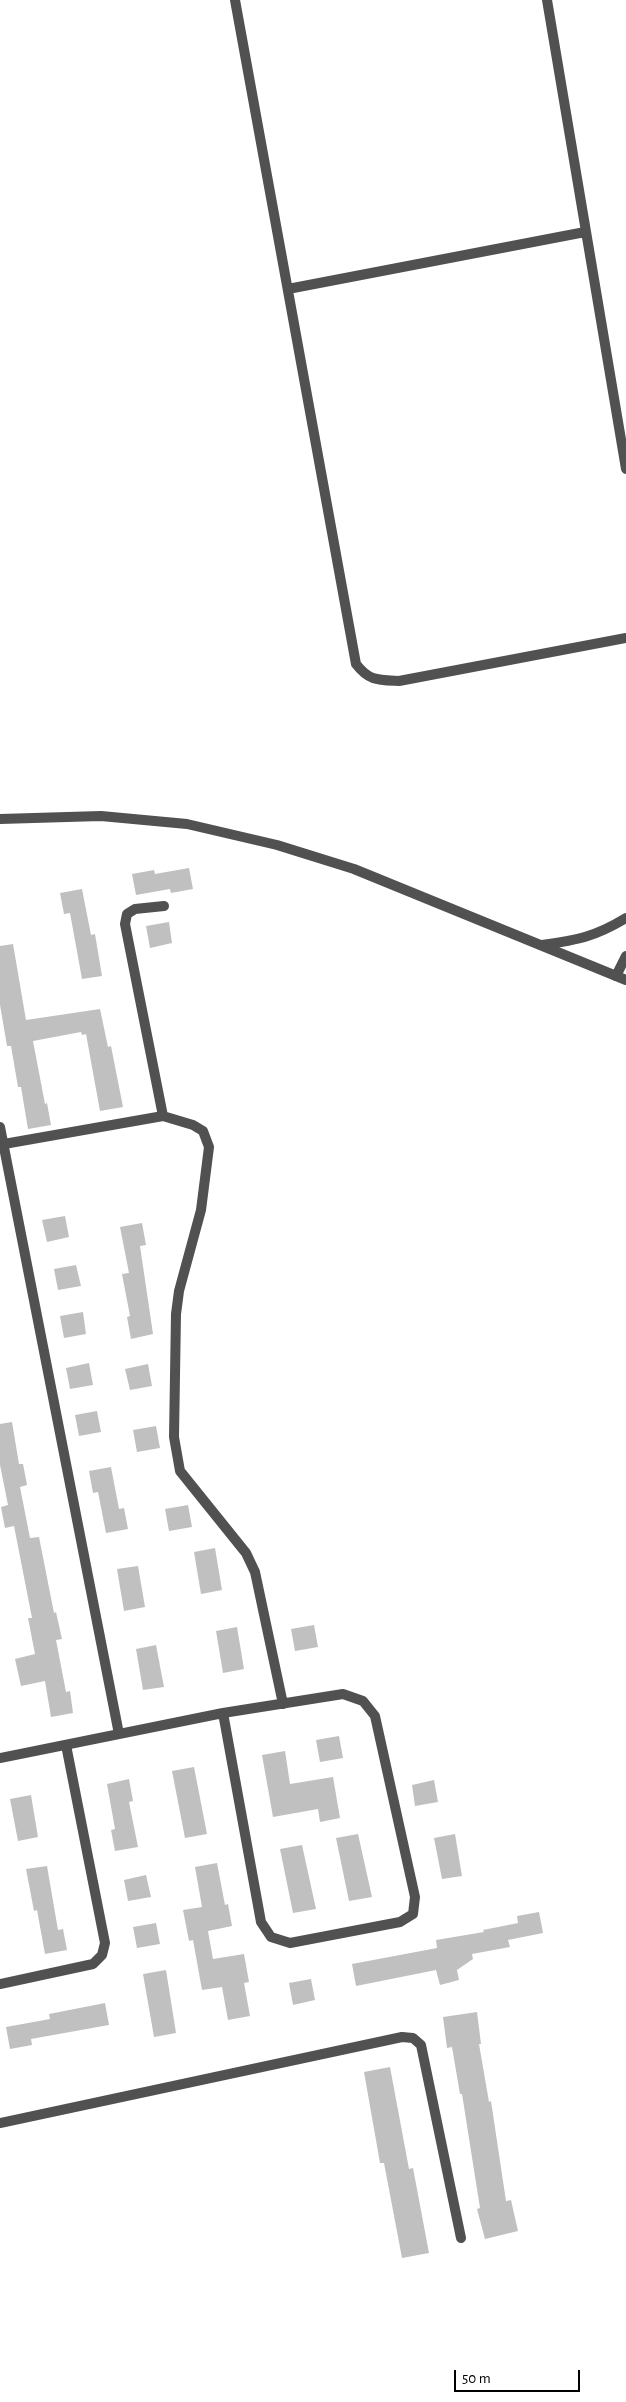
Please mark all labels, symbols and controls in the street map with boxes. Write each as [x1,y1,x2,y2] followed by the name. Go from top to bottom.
[456,2360,582,2392] scale bar
[462,2371,491,2386] text: 50 m

